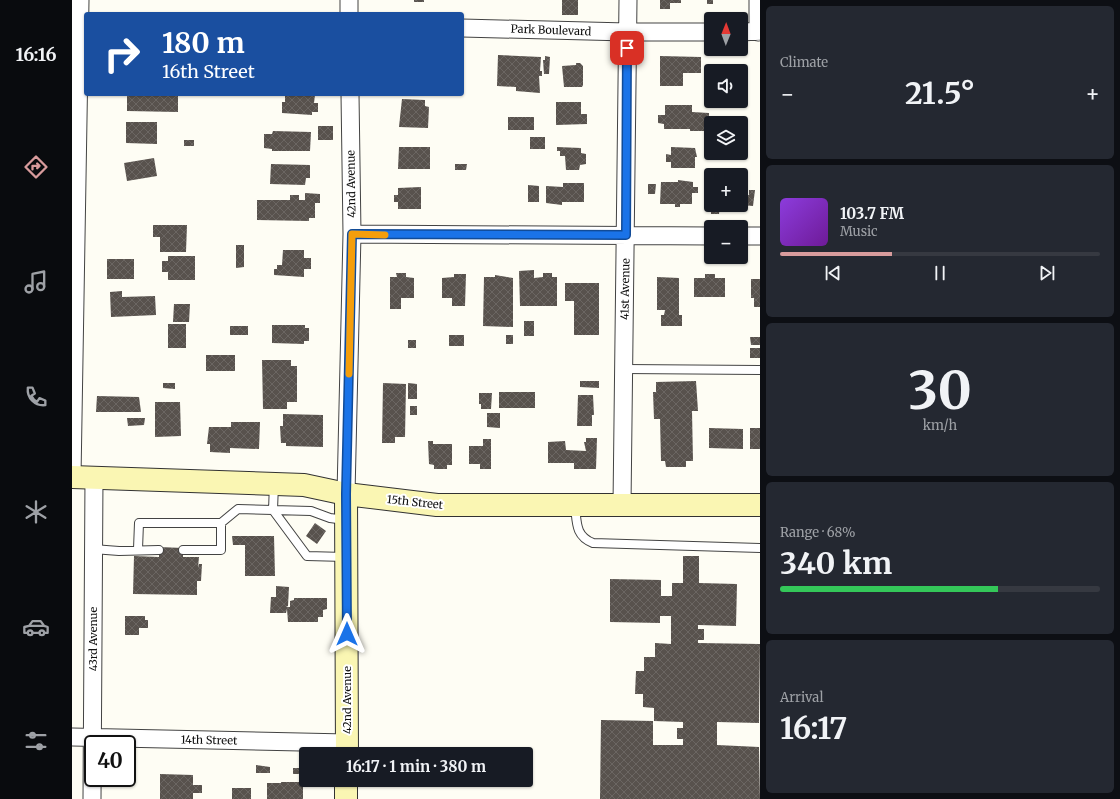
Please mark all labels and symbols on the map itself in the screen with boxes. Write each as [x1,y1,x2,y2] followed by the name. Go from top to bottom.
[704,12,748,56] north arrow
[511,22,592,38] street label: Park Boulevard
[610,31,644,65] pin
[343,150,359,218] street label: 42nd Avenue
[617,258,633,320] street label: 41st Avenue
[386,492,444,512] street label: 15th Street
[86,607,100,671] street label: 43rd Avenue
[326,613,368,655] position arrow
[340,666,354,734] street label: 42nd Avenue
[181,733,238,748] street label: 14th Street
[84,735,136,787] speed limit sign: 40

